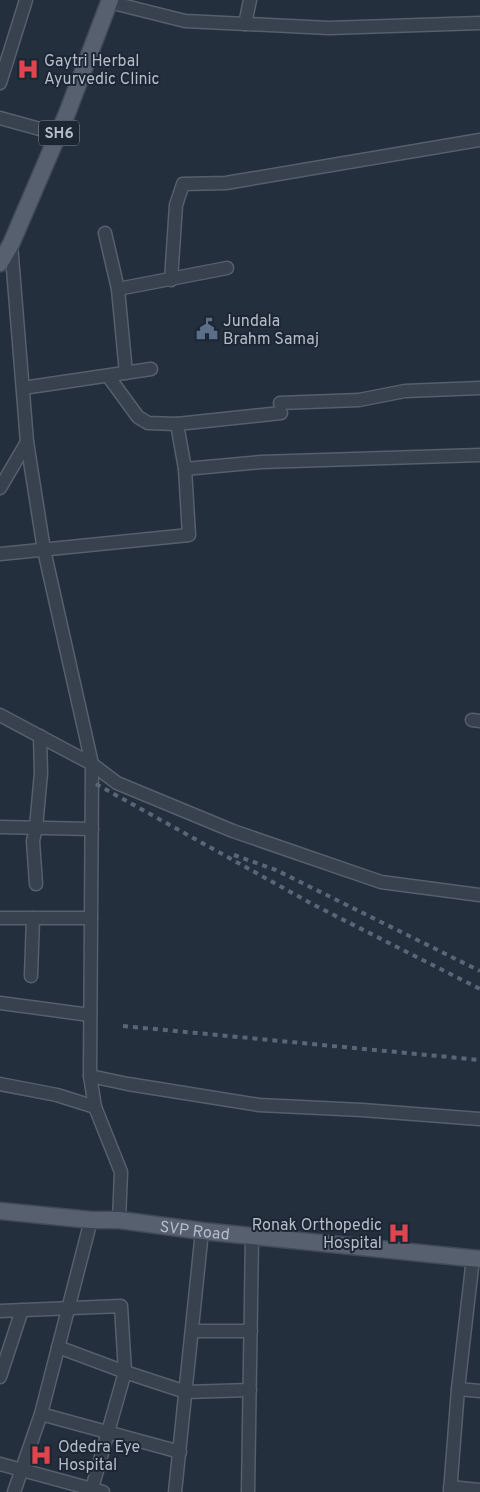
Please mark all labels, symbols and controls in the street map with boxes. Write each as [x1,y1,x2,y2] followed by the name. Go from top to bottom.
[44,52,160,90] place label: Gaytri Herbal Ayurvedic Clinic
[15,56,41,82] hospital icon: Gaytri Herbal Ayurvedic Clinic
[39,120,79,146] road number: SH6
[223,312,319,350] place label: Jundala Brahm Samaj
[194,316,220,342] public building icon: Jundala Brahm Samaj
[252,1216,382,1254] place label: Ronak Orthopedic Hospital
[159,1218,231,1246] street label: SVP Road
[386,1220,412,1246] hospital icon: Ronak Orthopedic Hospital
[58,1438,140,1476] place label: Odedra Eye Hospital
[28,1442,54,1468] hospital icon: Odedra Eye Hospital

